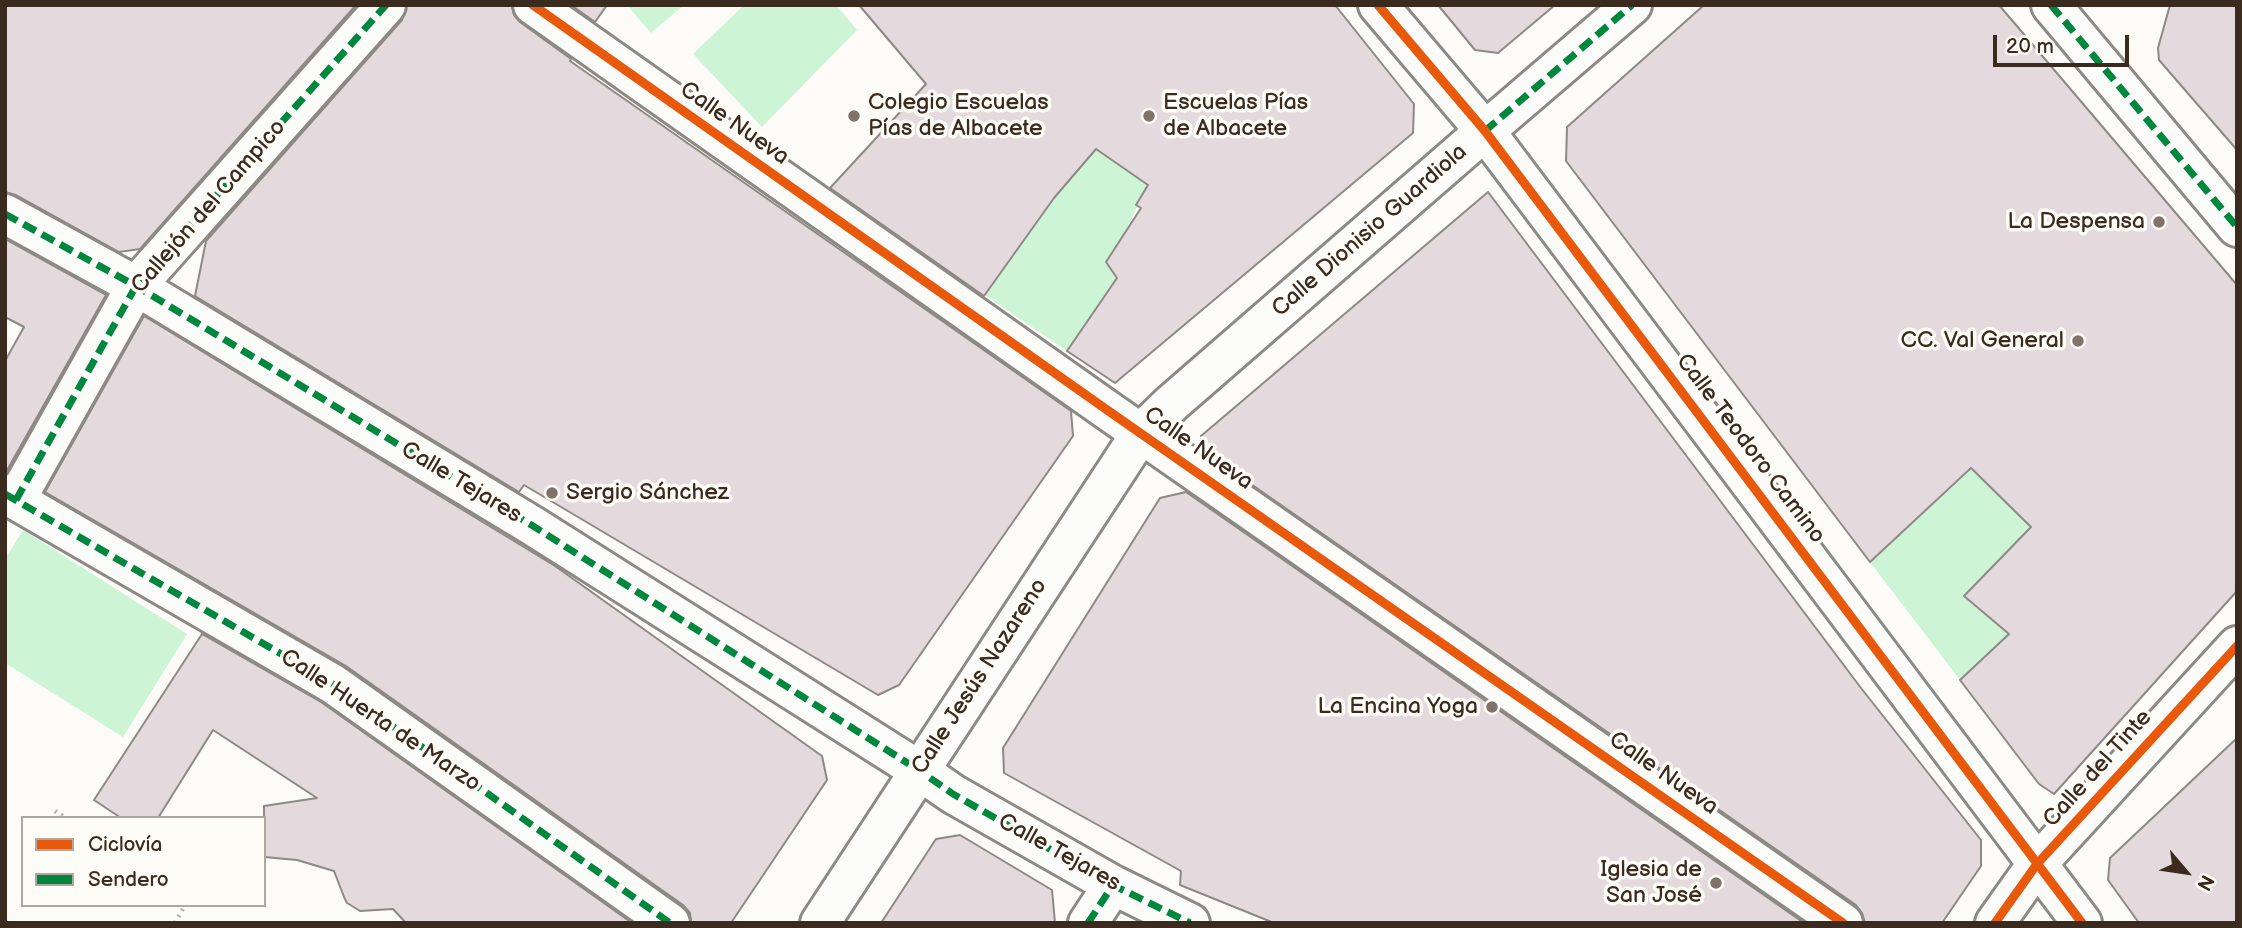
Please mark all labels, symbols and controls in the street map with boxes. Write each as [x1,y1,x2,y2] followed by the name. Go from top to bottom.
[1997,21,2134,65] scale bar
[2006,34,2054,59] text: 20 m
[674,76,794,172] street label: Calle Nueva
[868,89,1049,143] place label: Colegio Escuelas Pías de Albacete
[1163,89,1308,143] place label: Escuelas Pías de Albacete
[846,108,862,124] marker: Colegio Escuelas Pías de Albacete
[1141,108,1157,124] marker: Escuelas Pías de Albacete
[126,114,292,300] street label: Callejón del Campico
[1267,139,1473,323] street label: Calle Dionisio Guardiola
[2007,208,2145,236] place label: La Despensa
[2151,214,2167,230] marker: La Despensa
[1901,327,2064,355] place label: CC. Val General
[2070,333,2086,349] marker: CC. Val General
[1670,349,1830,549] street label: Calle Teodoro Camino
[1138,401,1258,497] street label: Calle Nueva
[396,436,526,530] street label: Calle Tejares
[566,479,729,507] place label: Sergio Sánchez
[544,485,560,501] marker: Sergio Sánchez
[906,574,1054,780] street label: Calle Jesús Nazareno
[275,644,485,798] street label: Calle Huerta de Marzo
[1317,693,1478,721] place label: La Encina Yoga
[1484,699,1500,715] marker: La Encina Yoga
[2038,704,2158,834] street label: Calle del Tinte
[1603,726,1723,822] street label: Calle Nueva
[993,808,1125,898] street label: Calle Tejares
[21,816,266,907] legend
[88,832,162,857] text: Ciclovía
[2151,837,2221,907] north arrow
[1600,856,1702,910] place label: Iglesia de San José
[88,867,169,892] text: Sendero
[2191,871,2218,894] text: N
[1708,875,1724,891] marker: Iglesia de San José

